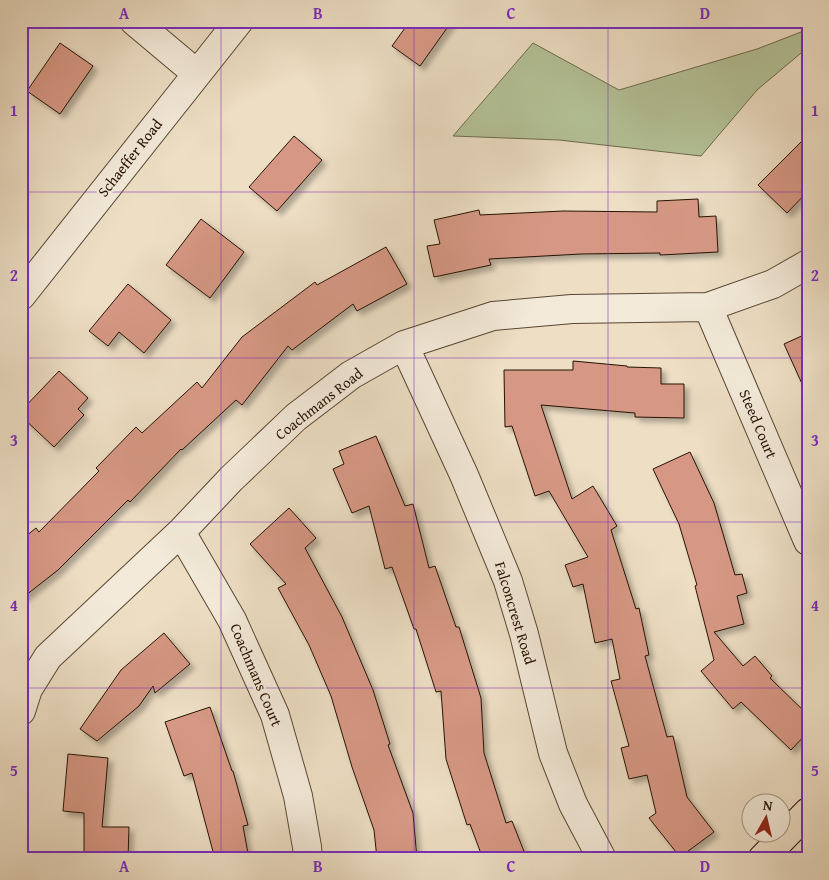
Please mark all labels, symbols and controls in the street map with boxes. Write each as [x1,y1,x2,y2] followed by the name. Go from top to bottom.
[119,1,130,25] text: A
[313,1,323,25] text: B
[506,1,516,25] text: C
[700,1,710,25] text: D
[10,98,18,122] text: 1
[811,98,819,122] text: 1
[92,114,167,201] street label: Schaeffer Road
[10,263,18,287] text: 2
[811,263,819,287] text: 2
[270,363,367,445] street label: Coachmans Road
[734,386,783,462] street label: Steed Court
[10,428,18,452] text: 3
[811,428,819,452] text: 3
[490,559,541,667] street label: Falconcrest Road
[10,593,18,617] text: 4
[811,593,819,617] text: 4
[225,620,288,730] street label: Coachmans Court
[10,758,18,782] text: 5
[811,758,819,782] text: 5
[742,792,792,842] north arrow
[762,795,774,816] text: N
[119,854,130,878] text: A
[313,854,323,878] text: B
[506,854,516,878] text: C
[700,854,710,878] text: D

